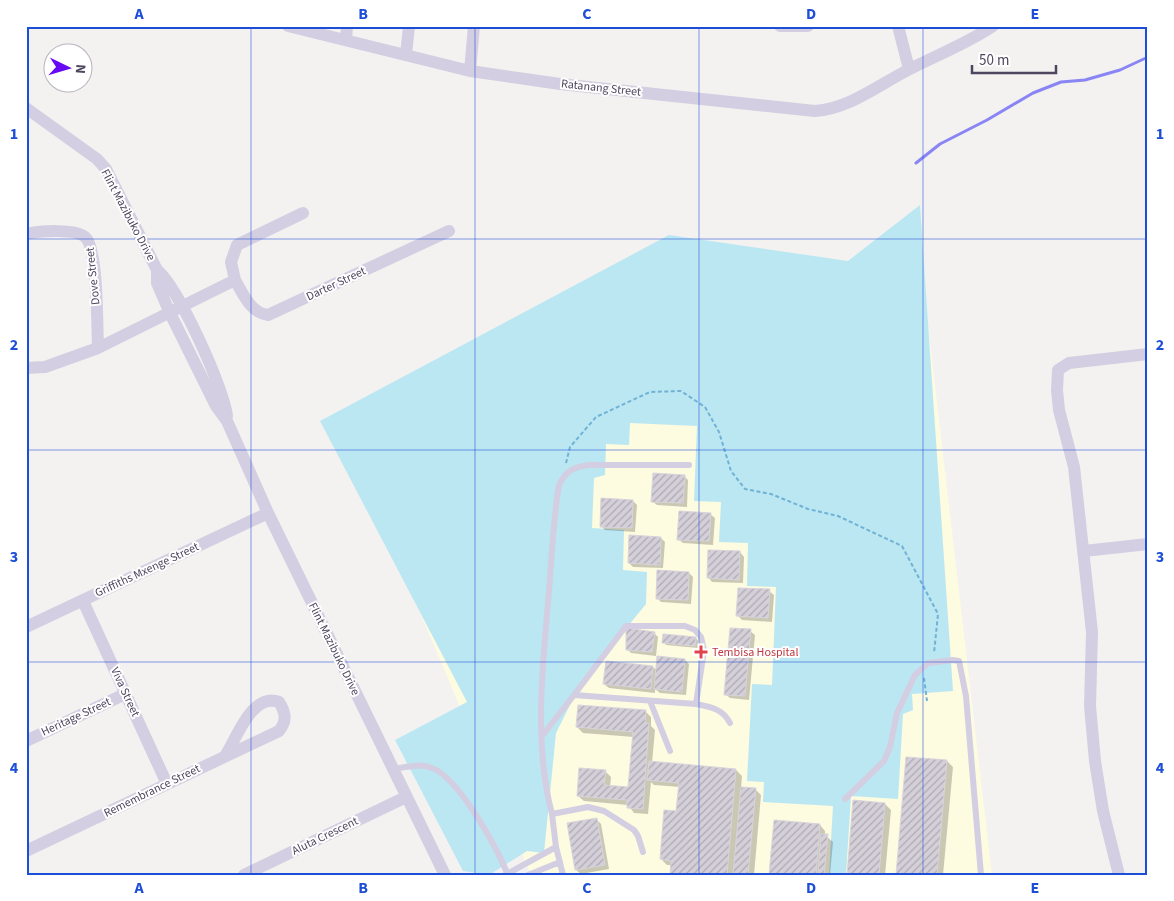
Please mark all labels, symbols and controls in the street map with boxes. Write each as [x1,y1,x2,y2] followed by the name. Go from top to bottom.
[133,3,144,25] text: A
[358,3,368,25] text: B
[582,3,592,25] text: C
[806,3,816,25] text: D
[1031,3,1039,25] text: E
[42,42,92,92] north arrow
[972,42,1055,74] scale bar
[979,50,1009,71] text: 50 m
[70,64,90,75] text: N
[560,75,642,101] street label: Ratanang Street
[10,123,18,145] text: 1
[1156,123,1164,145] text: 1
[97,166,159,264] street label: Flint Mazibuko Drive
[82,246,104,306] street label: Dove Street
[303,263,369,305] street label: Darter Street
[10,334,18,356] text: 2
[1156,334,1164,356] text: 2
[92,538,202,602] street label: Griffiths Mxenge Street
[10,546,18,568] text: 3
[1156,546,1164,568] text: 3
[304,600,364,698] street label: Flint Mazibuko Drive
[712,644,798,661] place label: Tembisa Hospital
[694,645,708,659] marker: Tembisa Hospital
[106,664,144,720] street label: Viva Street
[38,693,114,741] street label: Heritage Street
[10,757,19,779] text: 4
[1156,757,1165,779] text: 4
[101,760,203,822] street label: Remembrance Street
[289,813,361,859] street label: Aluta Crescent
[133,877,144,899] text: A
[358,877,368,899] text: B
[582,877,592,899] text: C
[806,877,816,899] text: D
[1031,877,1039,899] text: E

